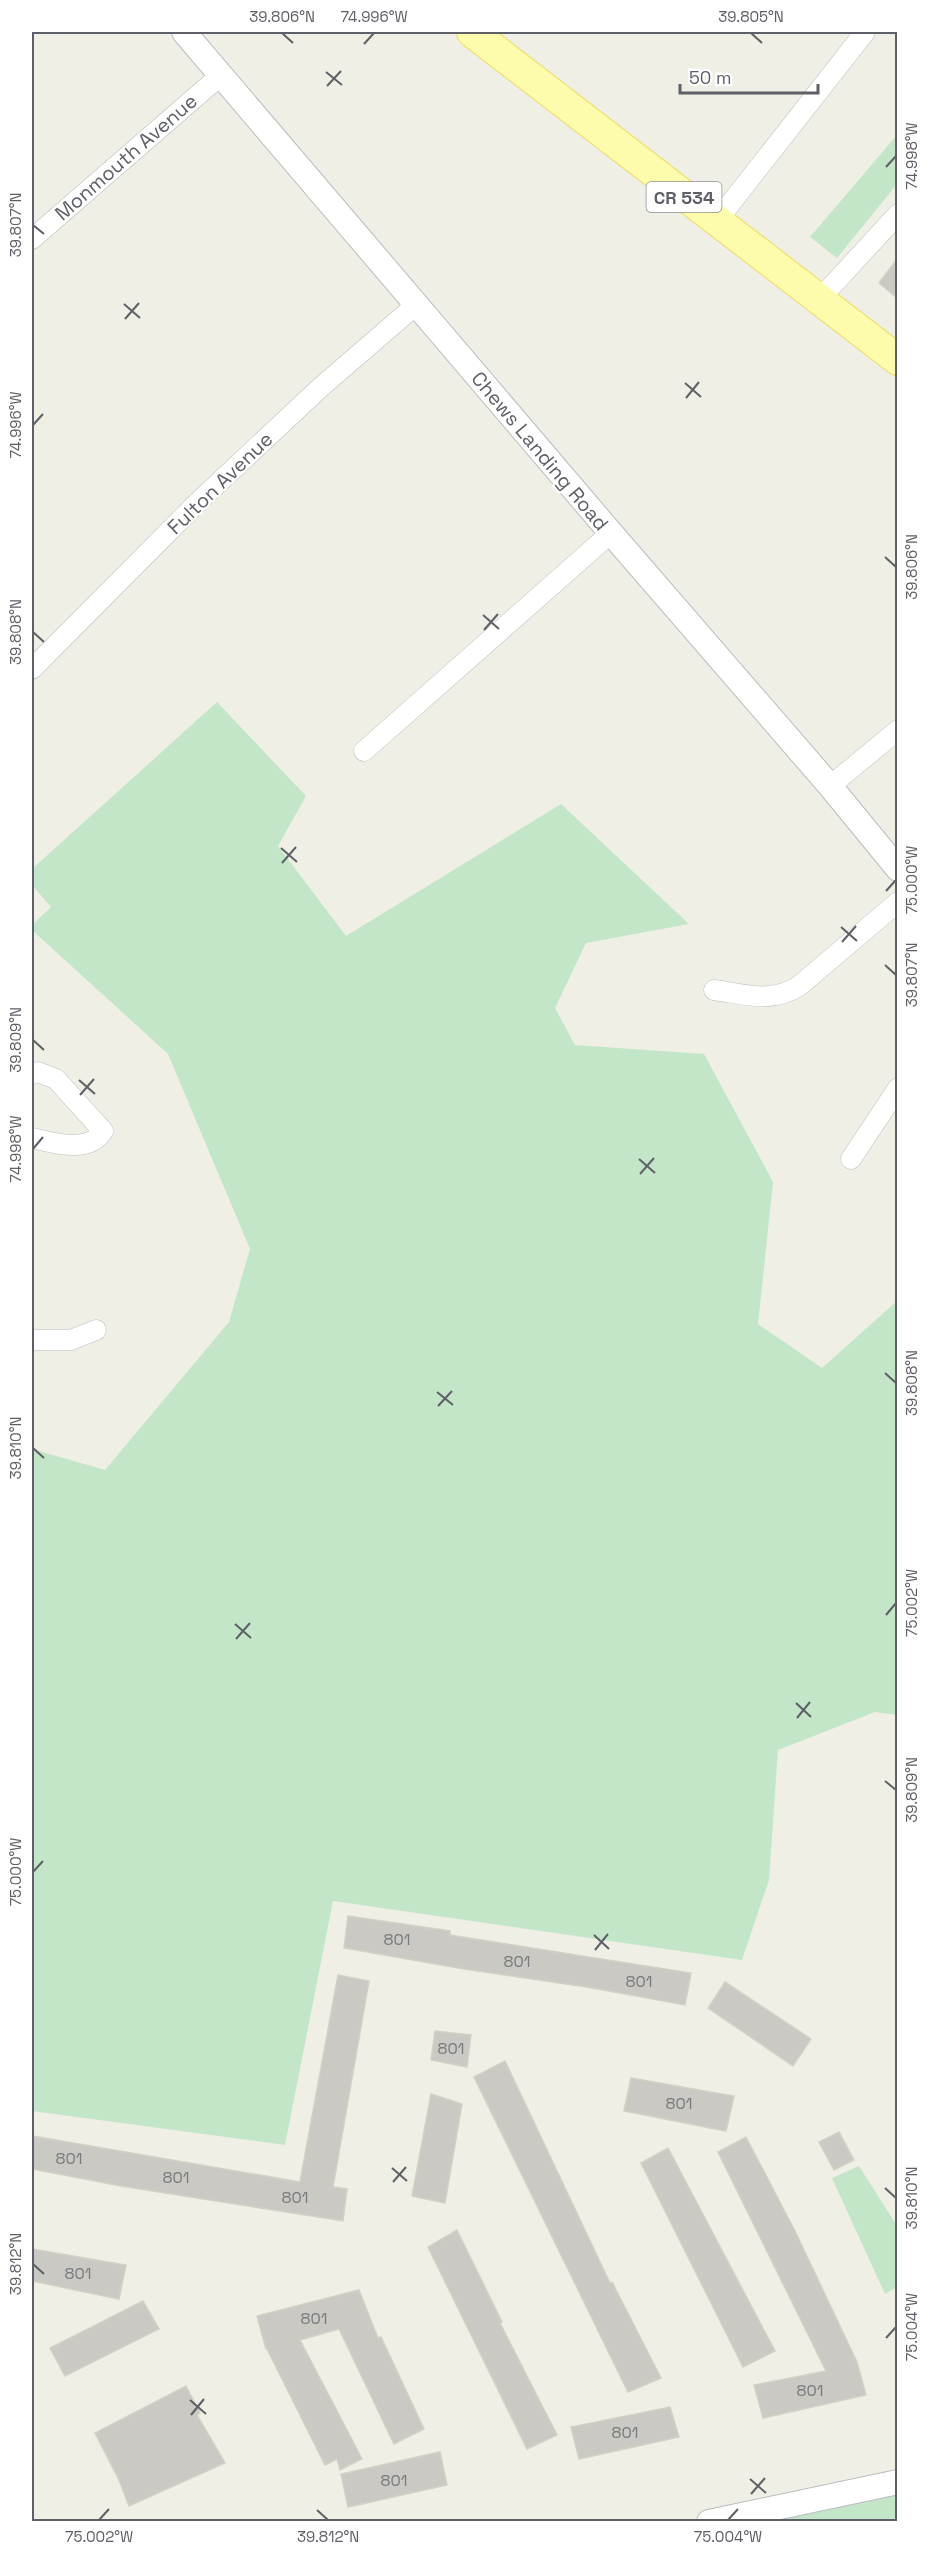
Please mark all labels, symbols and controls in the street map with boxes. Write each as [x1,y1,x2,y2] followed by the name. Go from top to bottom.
[249,7,315,26] text: 39.806°N
[340,7,408,26] text: 74.996°W
[718,7,784,26] text: 39.805°N
[680,57,818,95] scale bar
[689,66,731,89] text: 50 m
[49,88,203,226] street label: Monmouth Avenue
[902,122,921,190] text: 74.998°W
[646,182,722,212] road number: CR 534
[6,193,25,257] text: 39.807°N
[466,366,614,536] street label: Chews Landing Road
[6,391,25,459] text: 74.996°W
[162,426,278,540] street label: Fulton Avenue
[902,534,921,600] text: 39.806°N
[6,599,25,665] text: 39.808°N
[902,846,921,914] text: 75.000°W
[902,943,921,1007] text: 39.807°N
[6,1007,25,1073] text: 39.809°N
[6,1115,25,1183] text: 74.998°W
[902,1350,921,1416] text: 39.808°N
[6,1417,25,1479] text: 39.810°N
[902,1569,921,1637] text: 75.002°W
[902,1757,921,1823] text: 39.809°N
[6,1838,25,1906] text: 75.000°W
[384,1929,410,1950] house number: 801
[504,1951,530,1972] house number: 801
[626,1971,652,1992] house number: 801
[438,2038,464,2059] house number: 801
[666,2093,692,2114] house number: 801
[56,2148,82,2169] house number: 801
[163,2167,189,2188] house number: 801
[902,2167,921,2229] text: 39.810°N
[282,2187,308,2208] house number: 801
[6,2233,25,2295] text: 39.812°N
[65,2263,91,2284] house number: 801
[902,2293,921,2361] text: 75.004°W
[301,2308,327,2329] house number: 801
[797,2380,823,2401] house number: 801
[612,2422,638,2443] house number: 801
[381,2470,407,2491] house number: 801
[65,2527,133,2546] text: 75.002°W
[297,2527,359,2546] text: 39.812°N
[694,2527,762,2546] text: 75.004°W

